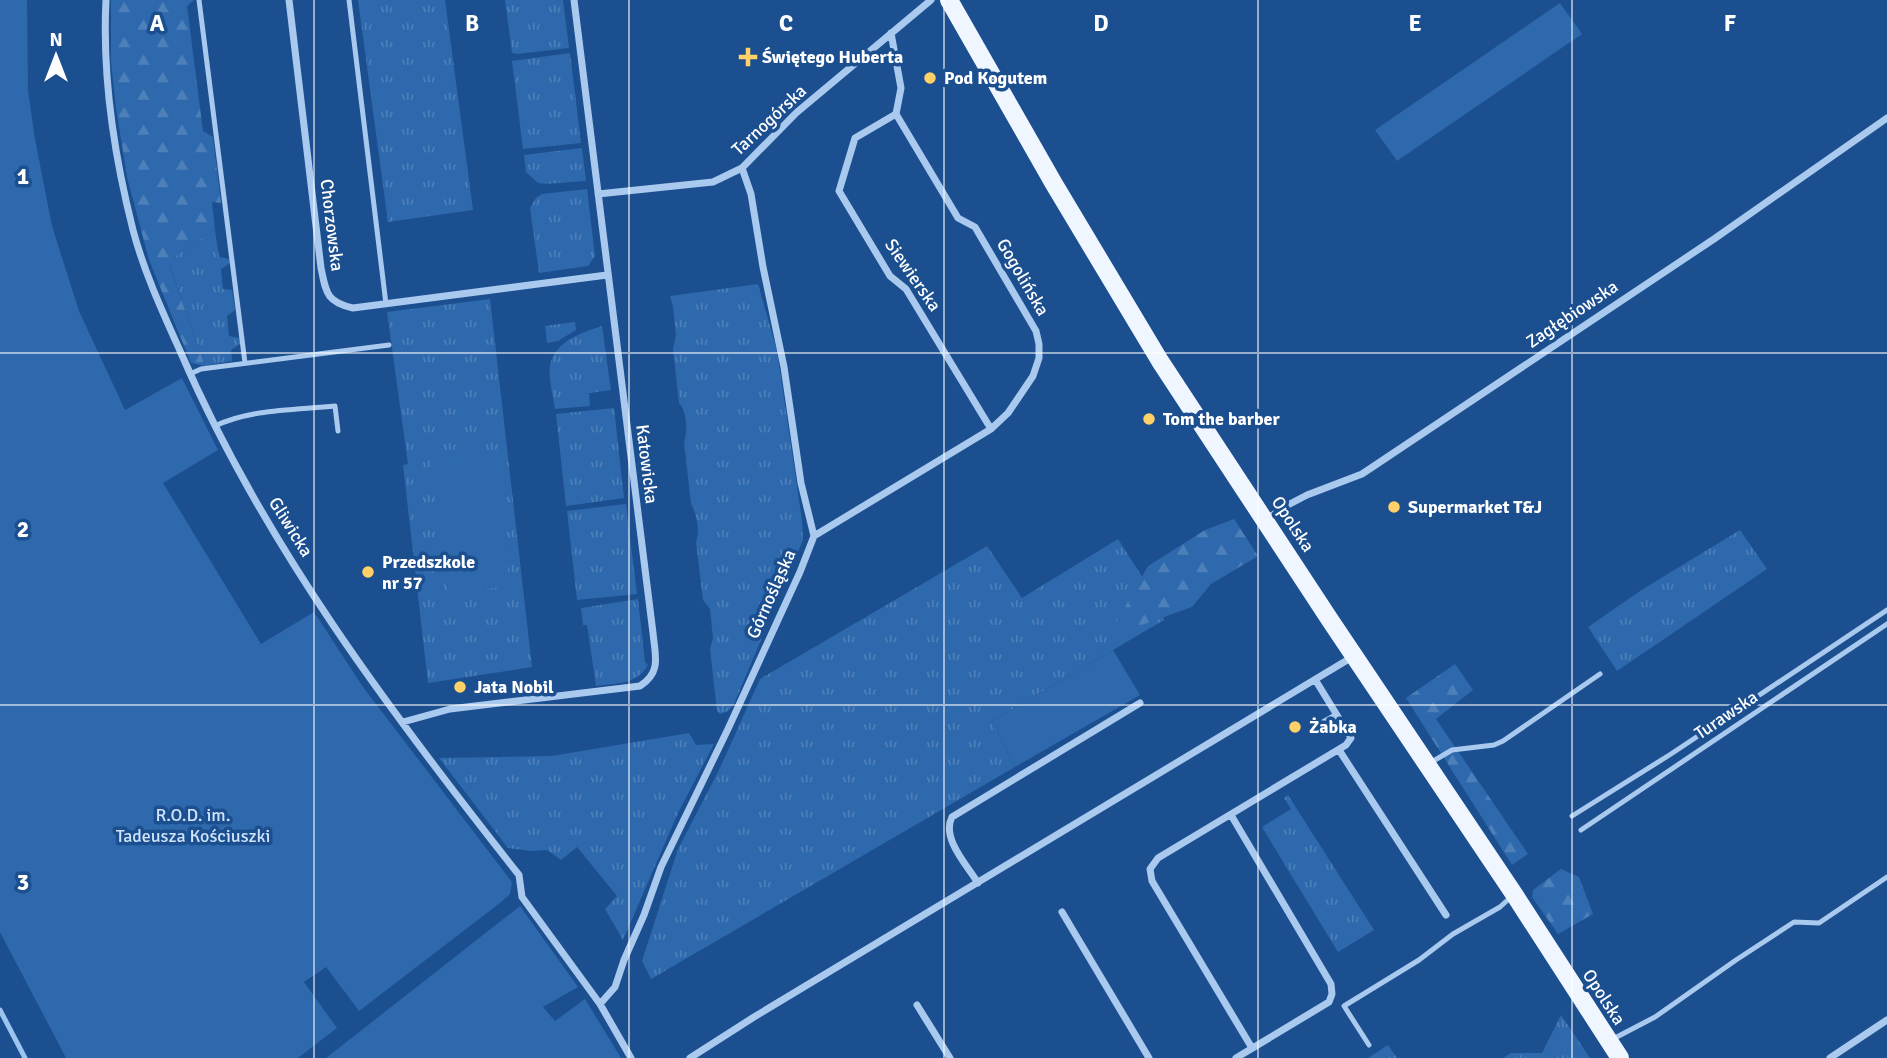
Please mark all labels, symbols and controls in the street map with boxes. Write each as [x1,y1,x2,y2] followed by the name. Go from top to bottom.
[150,9,165,38] text: A
[465,9,479,38] text: B
[779,9,793,38] text: C
[1093,9,1109,38] text: D
[1408,9,1422,38] text: E
[1724,9,1736,38] text: F
[21,21,91,91] north arrow
[49,28,63,52] text: N
[762,46,903,68] place label: Świętego Huberta
[740,49,756,65] marker: Świętego Huberta
[944,67,1047,89] place label: Pod Kogutem
[922,70,938,86] marker: Pod Kogutem
[727,80,811,160] street label: Tarnogórska
[17,162,29,191] text: 1
[315,178,349,272] street label: Chorzowska
[992,234,1054,320] street label: Gogolińska
[880,235,946,315] street label: Siewierska
[1522,275,1622,353] street label: Zagłębiowska
[1163,408,1281,430] place label: Tom the barber
[1141,411,1157,427] marker: Tom the barber
[631,423,663,505] street label: Katowicka
[1267,492,1319,556] street label: Opolska
[264,493,318,561] street label: Gliwicka
[1408,496,1542,518] place label: Supermarket T&J
[1386,499,1402,515] marker: Supermarket T&J
[17,515,29,544] text: 2
[742,546,800,642] street label: Górnośląska
[382,551,475,594] place label: Przedszkole nr 57
[360,564,376,580] marker: Przedszkole nr 57
[474,676,554,698] place label: Jata Nobil
[452,679,468,695] marker: Jata Nobil
[1690,686,1762,744] street label: Turawska
[1309,716,1357,738] place label: Żabka
[1287,719,1303,735] marker: Żabka
[116,804,270,847] park label: R.O.D. im. Tadeusza Kościuszki
[17,868,29,897] text: 3
[1578,965,1630,1029] street label: Opolska

